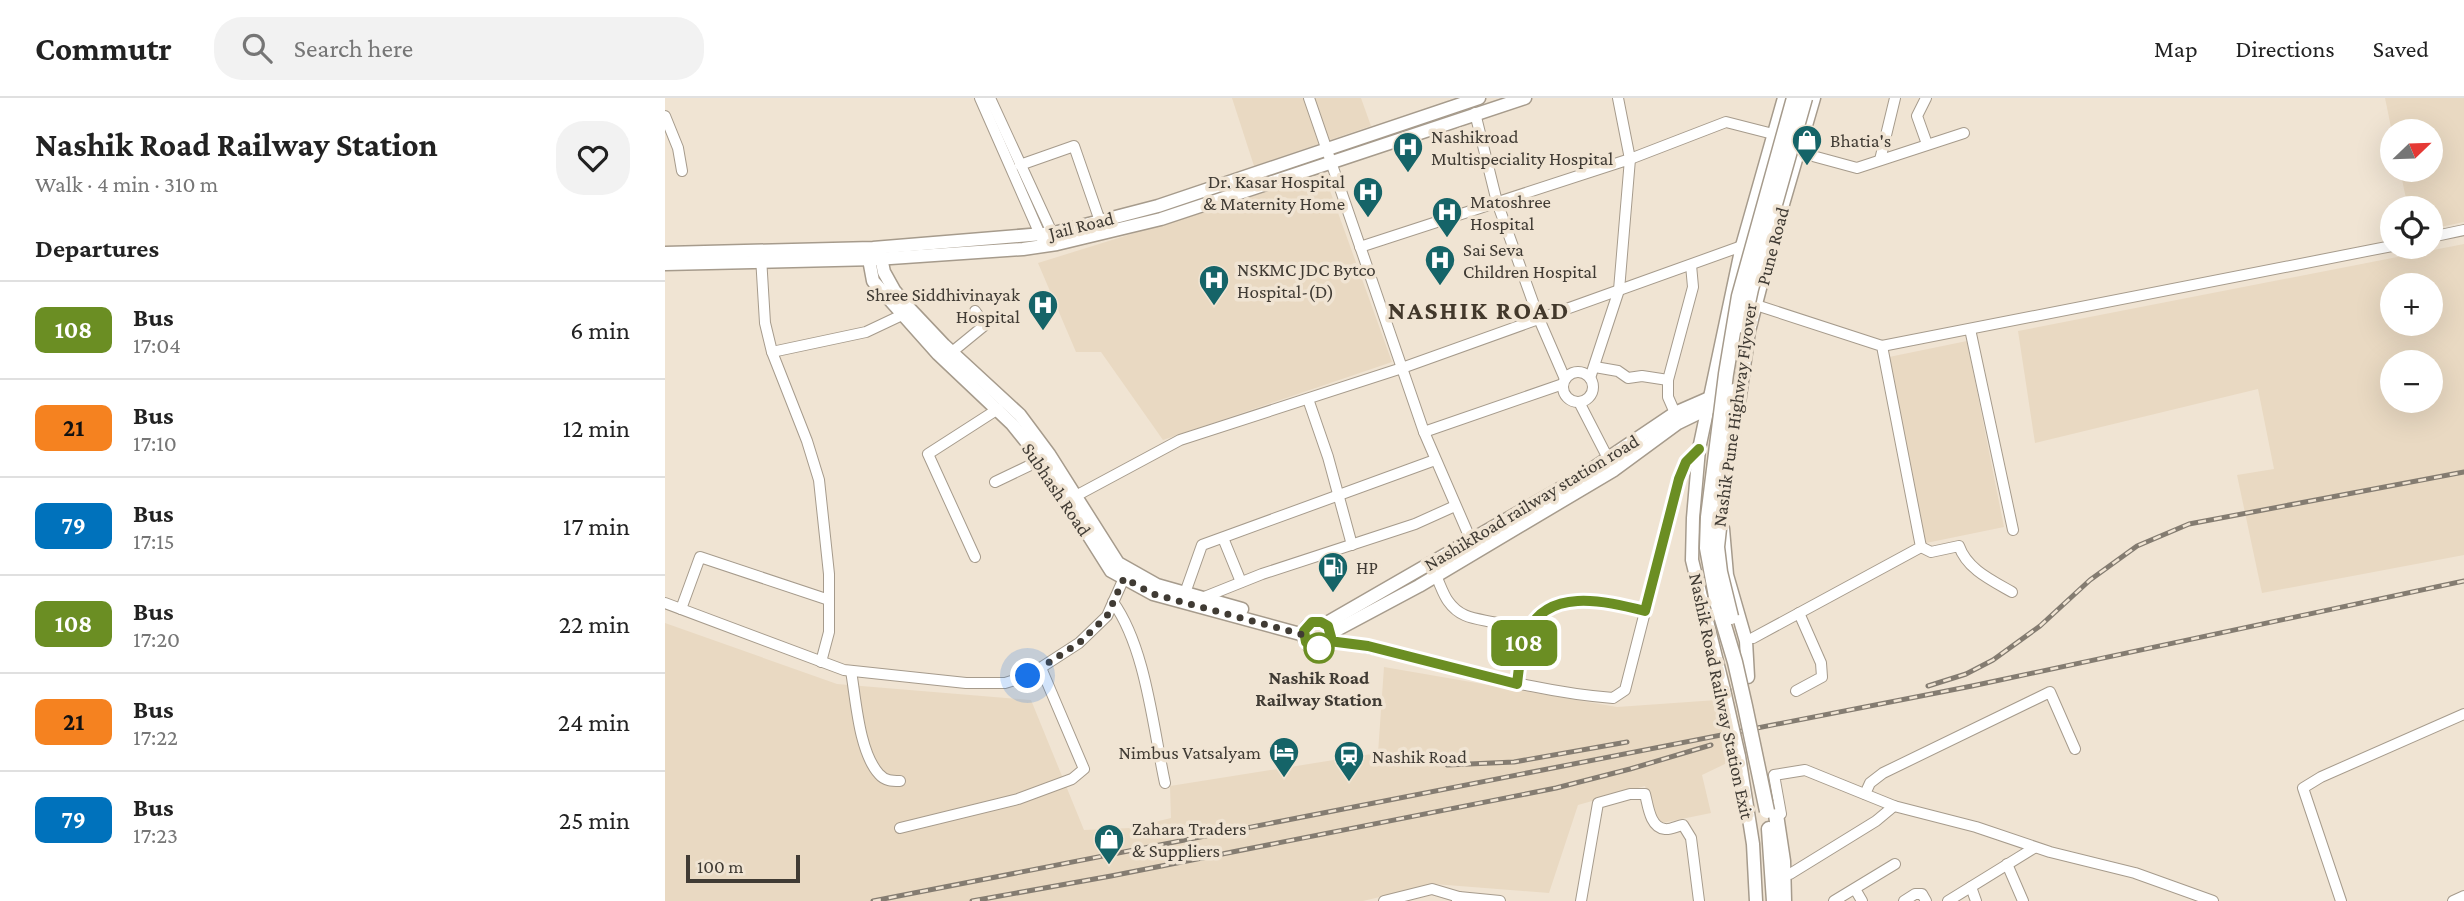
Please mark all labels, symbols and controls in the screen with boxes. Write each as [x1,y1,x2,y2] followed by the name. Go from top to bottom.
[214,17,704,80] search box
[238,29,276,67] icon: search
[35,30,172,67] text: Commutr
[294,34,413,63] text: Search here
[2154,35,2198,62] text: Map
[2236,35,2335,62] text: Directions
[2373,35,2429,62] text: Saved
[2380,119,2443,182] north arrow
[2380,119,2443,413] map controls
[556,121,630,195] button: heart
[1790,123,1824,167] shop icon: Bhatia's
[35,126,438,163] text: Nashik Road Railway Station
[1431,126,1613,169] place label: Nashikroad Multispeciality Hospital
[1391,130,1425,174] hospital icon: Nashikroad Multispeciality Hospital
[1830,130,1891,151] place label: Bhatia's
[35,171,218,197] text: Walk · 4 min · 310 m
[1203,171,1345,214] place label: Dr. Kasar Hospital & Maternity Home
[1351,175,1385,219] hospital icon: Dr. Kasar Hospital & Maternity Home
[1470,191,1551,234] place label: Matoshree Hospital
[1430,195,1464,239] hospital icon: Matoshree Hospital
[2380,196,2443,259] button: locate
[1752,205,1793,288] street label: Pune Road
[1044,207,1116,244] street label: Jail Road
[35,234,159,263] text: Departures
[1463,239,1597,282] place label: Sai Seva Children Hospital
[1423,243,1457,287] hospital icon: Sai Seva Children Hospital
[1237,259,1376,303] place label: NSKMC JDC Bytco Hospital-(D)
[1197,263,1231,307] hospital icon: NSKMC JDC Bytco Hospital-(D)
[2380,273,2443,336] button: +
[866,284,1021,327] place label: Shree Siddhivinayak Hospital
[1026,288,1060,332] hospital icon: Shree Siddhivinayak Hospital
[1388,296,1570,325] district label: NASHIK ROAD
[1708,302,1761,528] street label: Nashik Pune Highway Flyover
[133,303,174,332] text: Bus
[55,316,92,343] text: 108
[570,316,630,345] text: 6 min
[133,332,181,358] text: 17:04
[2380,350,2443,413] button: −
[133,401,174,430] text: Bus
[63,414,84,441] text: 21
[562,414,630,443] text: 12 min
[133,430,177,456] text: 17:10
[1420,430,1642,575] street label: NashikRoad railway station road
[1018,439,1095,540] street label: Subhash Road
[133,499,174,528] text: Bus
[61,512,86,539] text: 79
[563,512,630,541] text: 17 min
[133,528,175,554] text: 17:15
[1316,550,1350,594] fuel station icon: HP
[1356,557,1378,578] place label: HP
[1685,571,1758,822] street label: Nashik Road Railway Station Exit
[133,597,174,626] text: Bus
[55,610,92,637] text: 108
[559,610,630,639] text: 22 min
[1484,620,1564,666] line badge: 108
[133,626,180,652] text: 17:20
[1505,629,1543,656] text: 108
[1304,633,1334,663] marker: Nashik Road Railway Station
[1010,658,1045,693] your location
[1255,667,1383,710] place label: Nashik Road Railway Station
[133,695,174,724] text: Bus
[63,708,84,735] text: 21
[558,708,630,737] text: 24 min
[133,724,178,750] text: 17:22
[1267,735,1301,779] hotel icon: Nimbus Vatsalyam
[1332,739,1366,783] station icon: Nashik Road
[1119,742,1261,763] place label: Nimbus Vatsalyam
[1372,746,1467,767] place label: Nashik Road
[133,793,174,822] text: Bus
[61,806,86,833] text: 79
[559,806,630,835] text: 25 min
[1132,818,1246,861] place label: Zahara Traders & Suppliers
[133,822,178,848] text: 17:23
[1092,822,1126,866] shop icon: Zahara Traders & Suppliers
[686,852,800,884] scale bar
[697,856,744,877] text: 100 m

